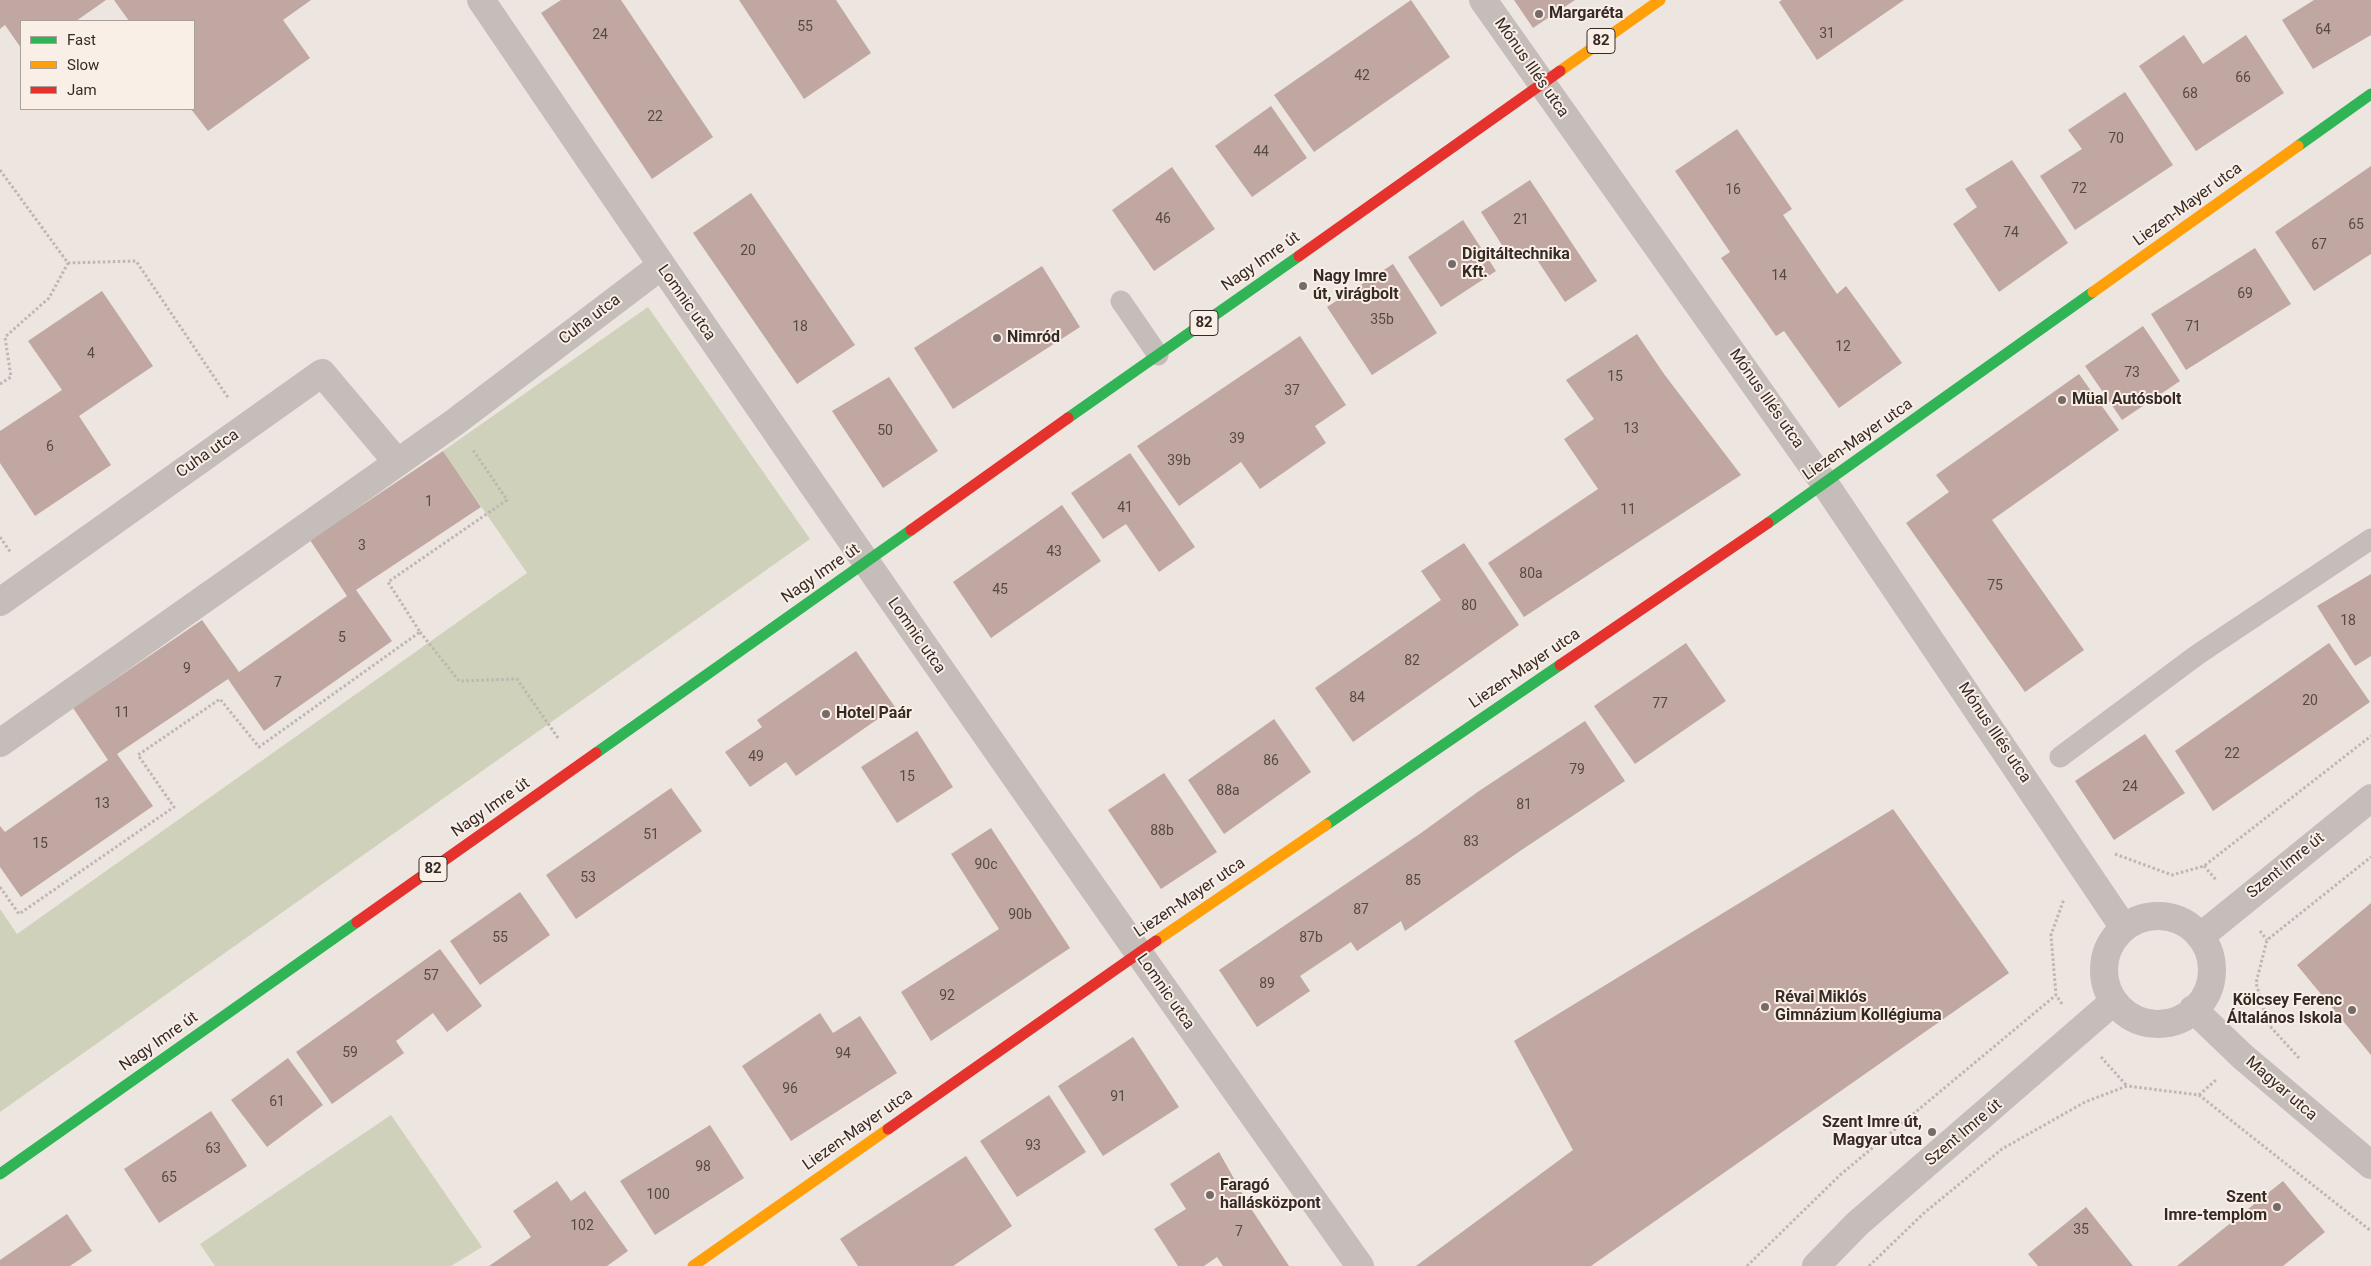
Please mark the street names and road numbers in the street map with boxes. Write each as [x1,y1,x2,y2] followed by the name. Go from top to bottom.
[1490,15,1572,121] street label: Mónus Illés utca
[1587,28,1615,54] road number: 82
[2130,159,2246,251] street label: Liezen-Mayer utca
[1218,228,1304,296] street label: Nagy Imre út
[653,261,719,345] street label: Lomnic utca
[556,291,624,349] street label: Cuha utca
[1190,310,1218,336] road number: 82
[1725,346,1807,452] street label: Mónus Illés utca
[1799,395,1917,485] street label: Liezen-Mayer utca
[173,426,243,482] street label: Cuha utca
[778,540,864,608] street label: Nagy Imre út
[883,594,949,678] street label: Lomnic utca
[1466,625,1584,713] street label: Liezen-Mayer utca
[1953,679,2035,787] street label: Mónus Illés utca
[448,774,534,842] street label: Nagy Imre út
[2243,829,2329,903] street label: Szent Imre út
[1131,854,1249,942] street label: Liezen-Mayer utca
[419,856,447,882] road number: 82
[1132,950,1198,1034] street label: Lomnic utca
[116,1008,202,1076] street label: Nagy Imre út
[2241,1053,2321,1125] street label: Magyar utca
[799,1085,917,1175] street label: Liezen-Mayer utca
[1922,1095,2006,1171] street label: Szent Imre út

